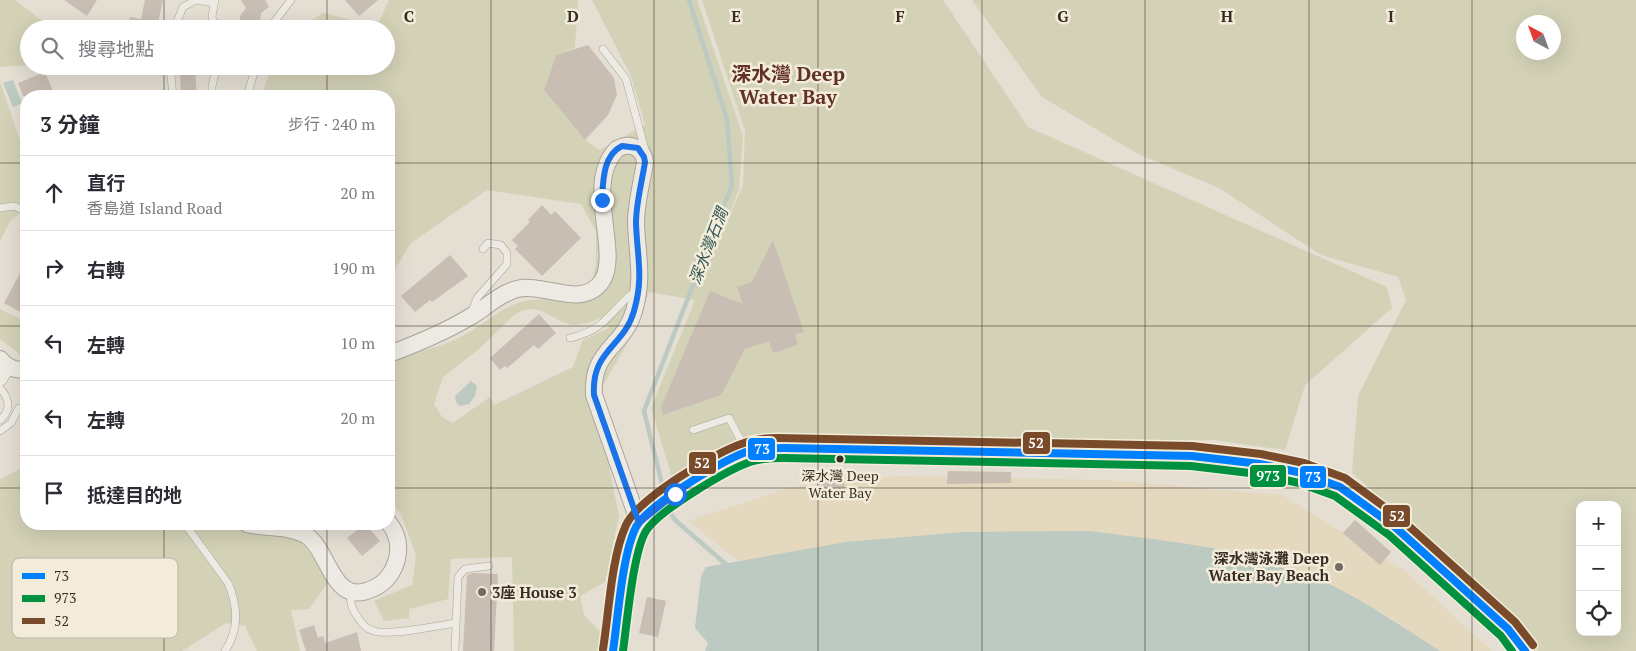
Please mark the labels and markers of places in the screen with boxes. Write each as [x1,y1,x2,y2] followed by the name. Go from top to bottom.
[835,454,845,464] marker: 深水灣 Deep Water Bay
[801,466,879,502] place label: 深水灣 Deep Water Bay
[1209,548,1329,585] place label: 深水灣泳灘 Deep Water Bay Beach
[1333,561,1345,573] marker: 深水灣泳灘 Deep Water Bay Beach
[492,582,577,602] place label: 3座 House 3
[476,586,488,598] marker: 3座 House 3

